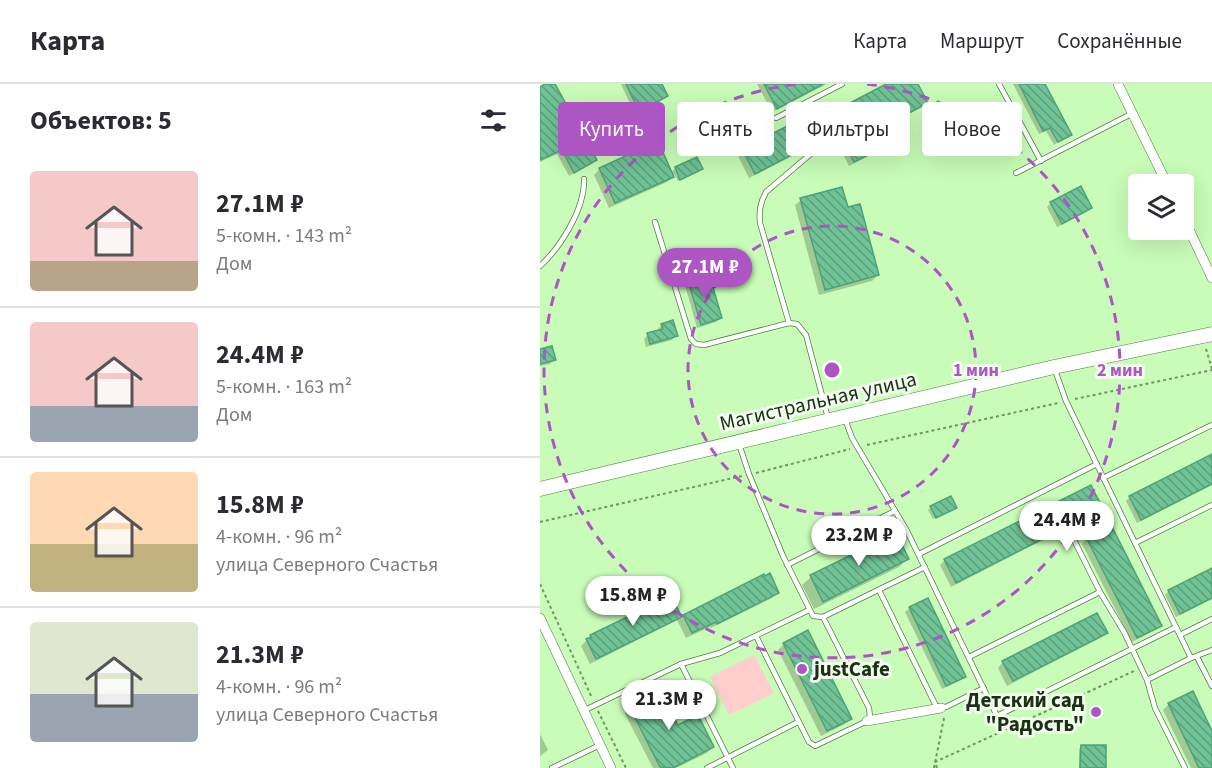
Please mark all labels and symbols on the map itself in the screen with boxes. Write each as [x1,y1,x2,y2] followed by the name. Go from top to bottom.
[650,248,760,299] pin: 27.1M ₽
[953,358,999,383] text: 1 мин
[1097,358,1143,383] text: 2 мин
[822,360,842,380] centre of rings
[717,364,919,438] street label: Магистральная улица
[1012,501,1122,552] pin: 24.4M ₽
[804,516,914,567] pin: 23.2M ₽
[578,576,688,627] pin: 15.8M ₽
[812,654,890,684] place label: justCafe
[795,662,809,676] marker: justCafe
[614,680,724,731] pin: 21.3M ₽
[966,685,1085,739] place label: Детский сад "Радость"
[1089,705,1103,719] marker: Детский сад "Радость"

